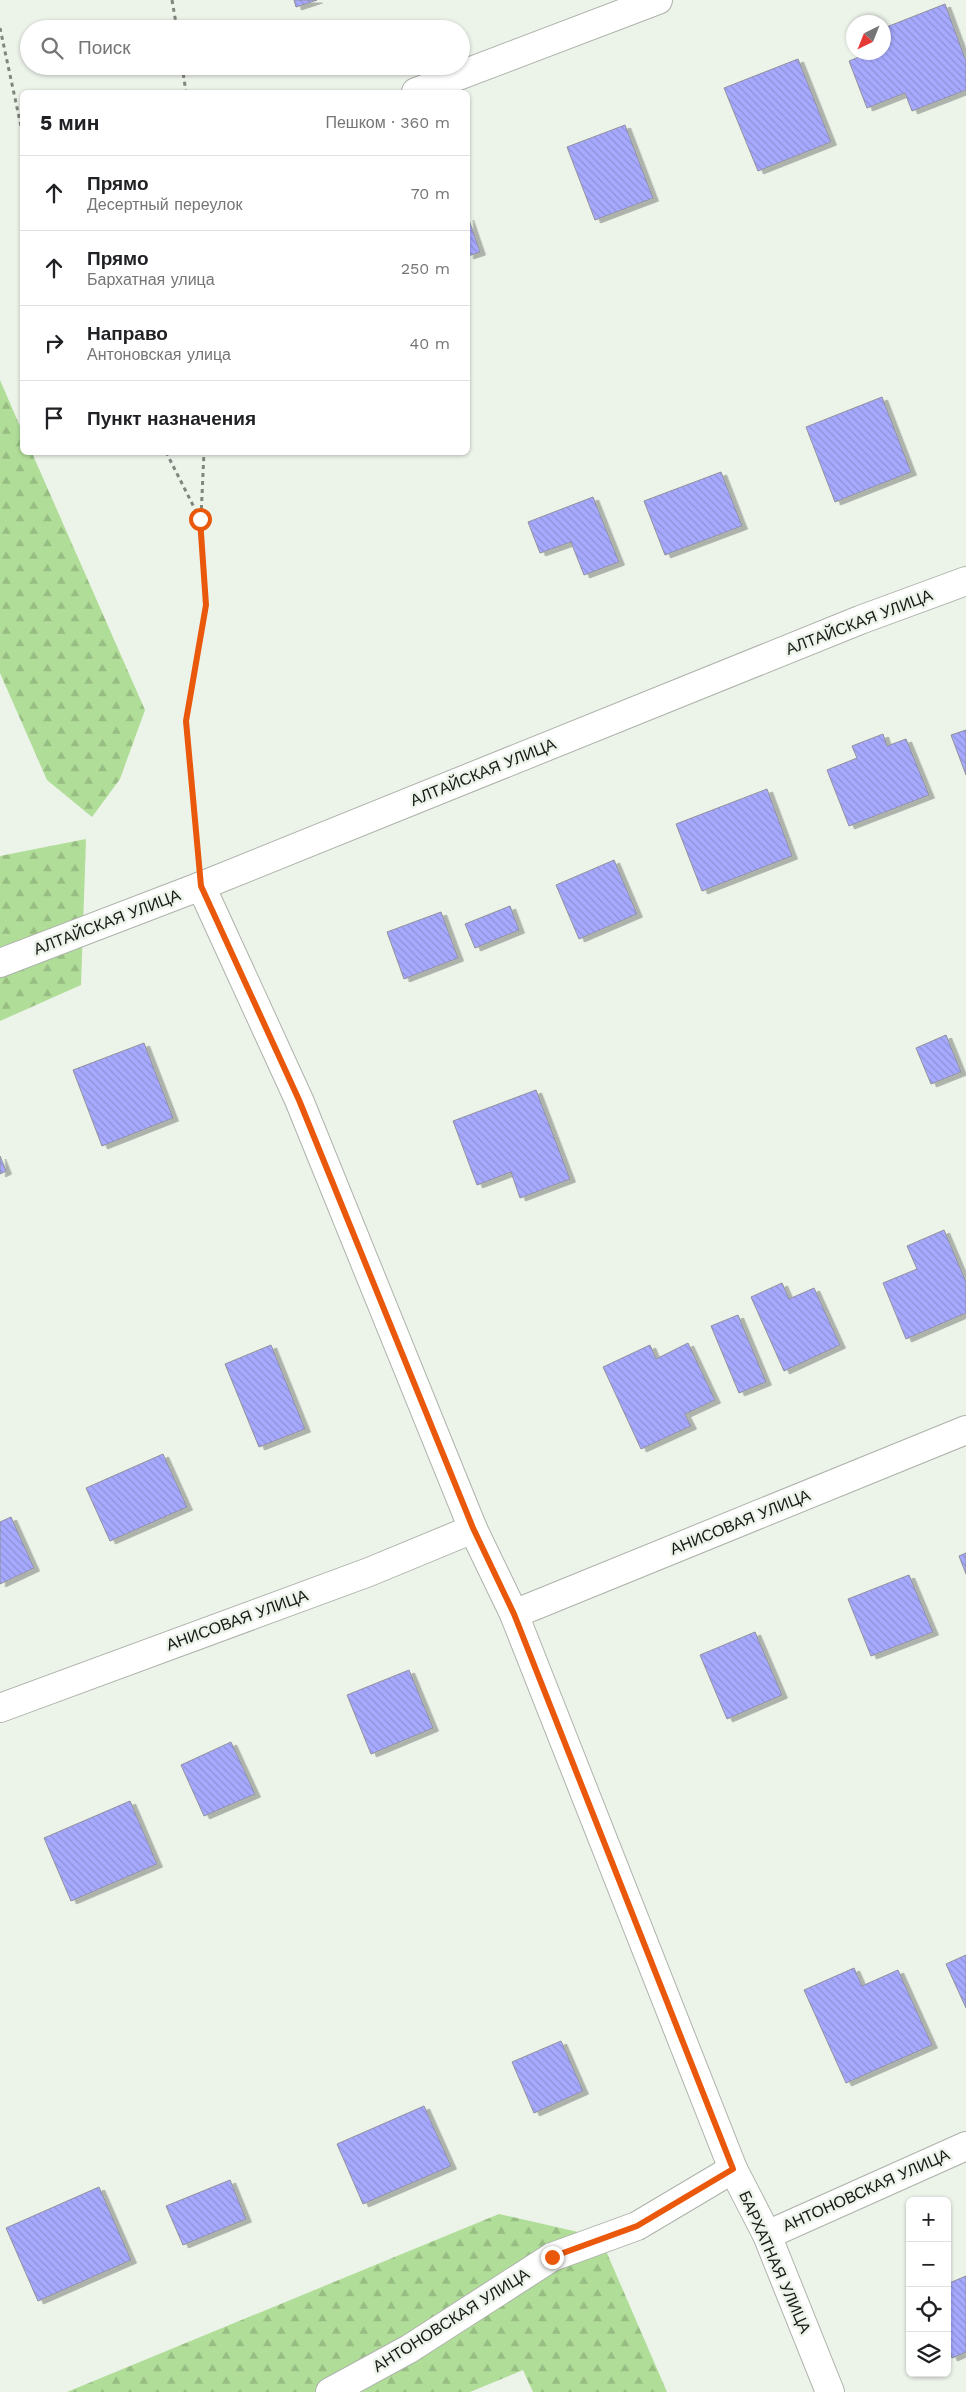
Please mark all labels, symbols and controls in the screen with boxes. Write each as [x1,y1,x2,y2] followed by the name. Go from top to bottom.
[846,15,891,60] north arrow
[20,20,470,75] search box
[38,34,66,62] icon: search
[78,36,131,59] text: Поиск
[40,110,99,135] text: 5 мин
[325,113,450,132] text: Пешком · 360 m
[87,172,149,195] text: Прямо
[40,179,68,207] icon: ahead
[411,184,450,203] text: 70 m
[87,195,242,214] text: Десертный переулок
[87,247,149,270] text: Прямо
[40,254,68,282] icon: ahead
[401,259,450,278] text: 250 m
[87,270,215,289] text: Бархатная улица
[87,322,168,345] text: Направо
[40,329,68,357] icon: right
[410,334,450,353] text: 40 m
[87,345,231,364] text: Антоновская улица
[40,404,68,432] icon: arrive
[87,407,256,430] text: Пункт назначения
[189,508,212,531] route start
[783,585,935,659] street label: АЛТАЙСКАЯ УЛИЦА
[407,734,559,810] street label: АЛТАЙСКАЯ УЛИЦА
[31,885,183,959] street label: АЛТАЙСКАЯ УЛИЦА
[667,1485,813,1559] street label: АНИСОВАЯ УЛИЦА
[164,1585,311,1654] street label: АНИСОВАЯ УЛИЦА
[780,2144,953,2235] street label: АНТОНОВСКАЯ УЛИЦА
[735,2188,815,2337] street label: БАРХАТНАЯ УЛИЦА
[906,2197,951,2377] map controls
[906,2197,951,2242] button: +
[906,2242,951,2287] button: −
[541,2246,564,2269] route end
[369,2264,533,2376] street label: АНТОНОВСКАЯ УЛИЦА
[906,2287,951,2332] button: locate
[906,2332,951,2377] button: layers

